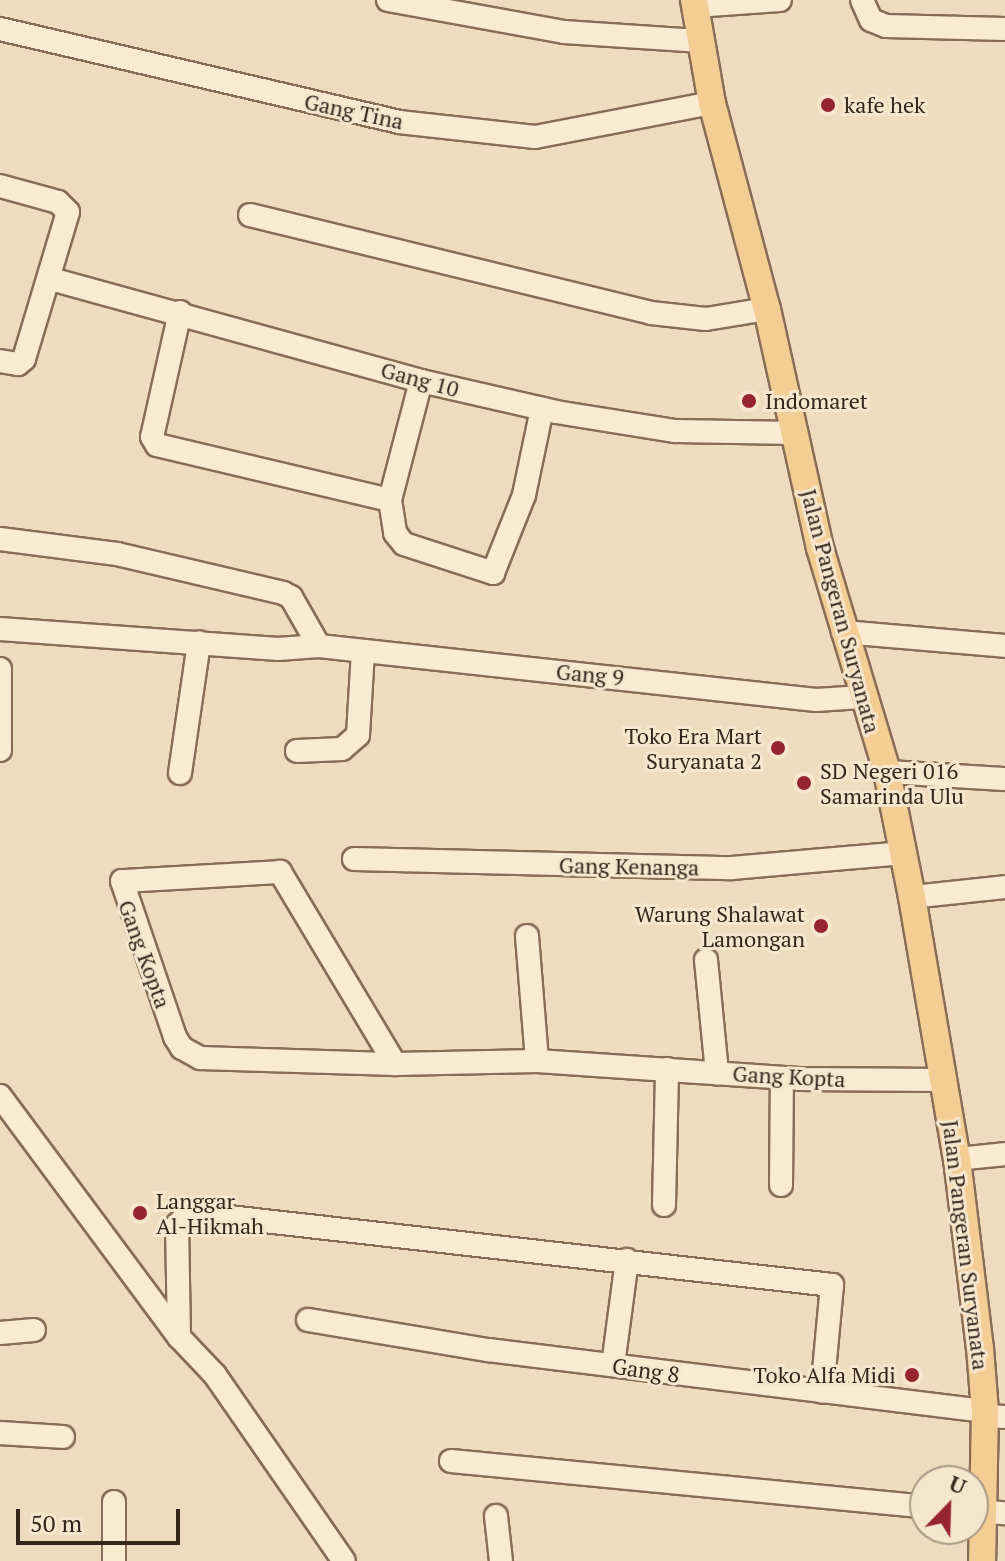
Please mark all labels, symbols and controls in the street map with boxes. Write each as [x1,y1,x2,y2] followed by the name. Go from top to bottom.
[302,88,406,134] street label: Gang Tina
[844,92,925,118] place label: kafe hek
[819,96,837,114] marker: kafe hek
[378,356,462,402] street label: Gang 10
[765,388,868,414] place label: Indomaret
[740,392,758,410] marker: Indomaret
[796,486,886,736] street label: Jalan Pangeran Suryanata
[555,658,625,690] street label: Gang 9
[625,722,762,774] place label: Toko Era Mart Suryanata 2
[769,739,787,757] marker: Toko Era Mart Suryanata 2
[820,757,964,808] place label: SD Negeri 016 Samarinda Ulu
[795,774,813,792] marker: SD Negeri 016 Samarinda Ulu
[559,852,699,880] street label: Gang Kenanga
[113,896,177,1012] street label: Gang Kopta
[635,900,805,952] place label: Warung Shalawat Lamongan
[812,917,830,935] marker: Warung Shalawat Lamongan
[732,1060,846,1092] street label: Gang Kopta
[938,1119,994,1371] street label: Jalan Pangeran Suryanata
[156,1187,264,1238] place label: Langgar Al-Hikmah
[131,1204,149,1222] marker: Langgar Al-Hikmah
[611,1352,681,1388] street label: Gang 8
[753,1362,896,1388] place label: Toko Alfa Midi
[903,1366,921,1384] marker: Toko Alfa Midi
[909,1465,989,1545] north arrow
[945,1468,971,1501] text: U
[20,1493,184,1543] scale bar
[30,1507,82,1539] text: 50 m

